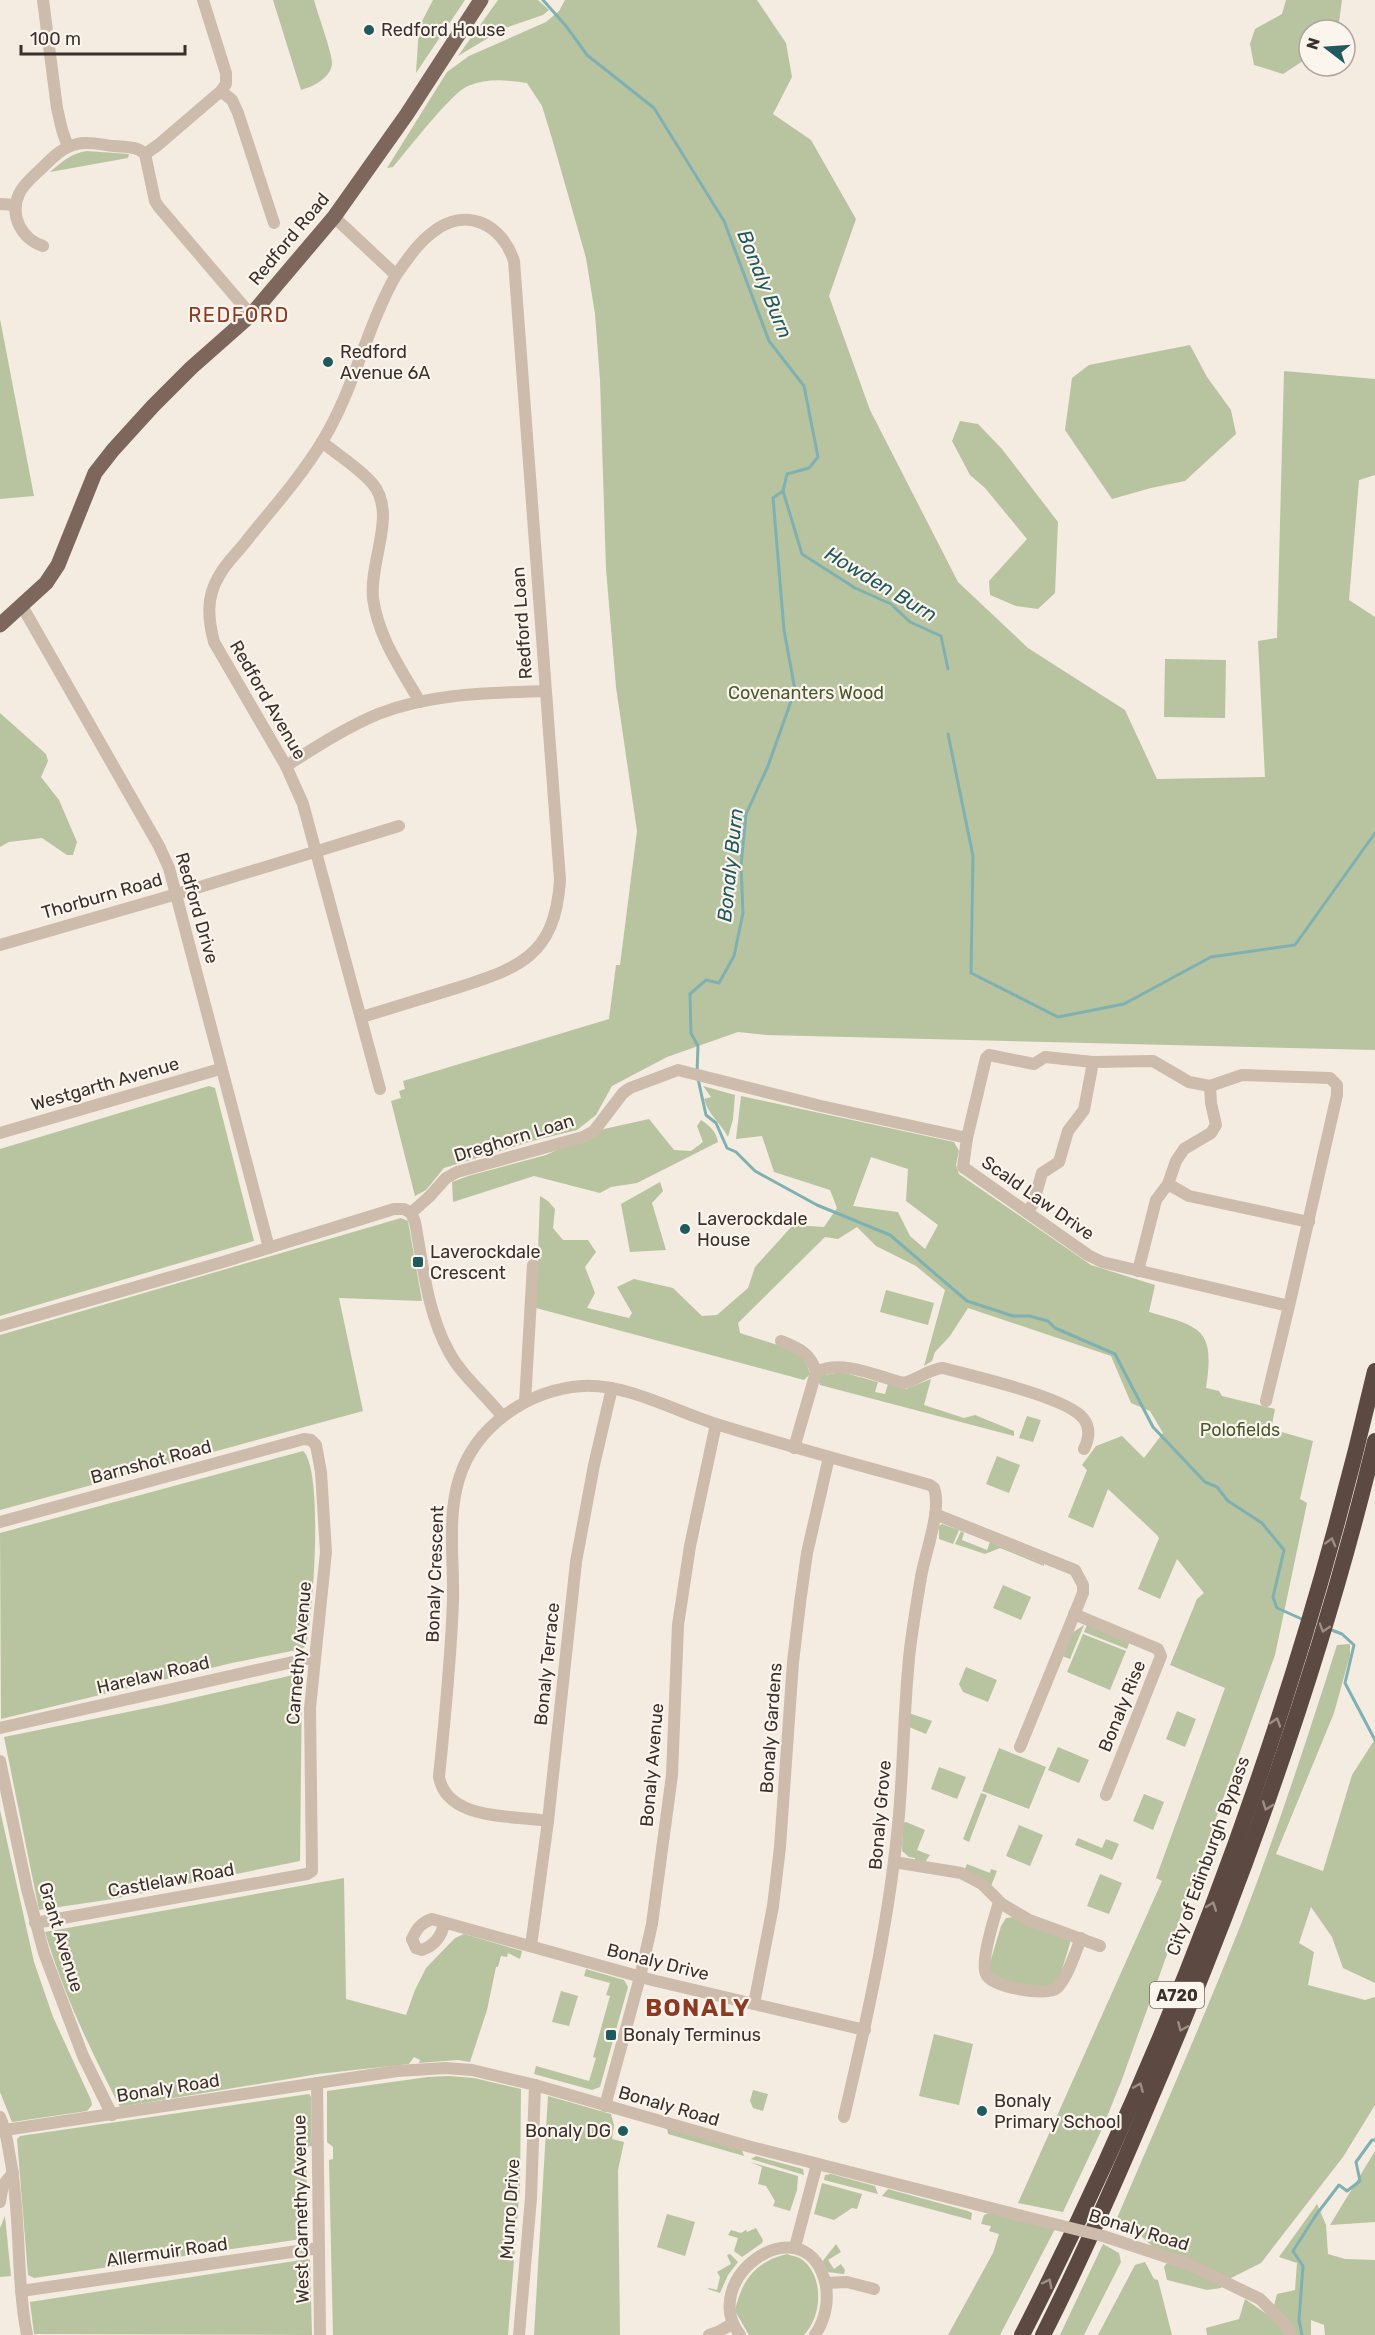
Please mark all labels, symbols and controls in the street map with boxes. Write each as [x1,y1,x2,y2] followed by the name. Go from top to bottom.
[21,18,184,56] scale bar
[1297,18,1357,78] north arrow
[381,19,506,41] place label: Redford House
[362,23,376,37] marker: Redford House
[30,28,81,50] text: 100 m
[1302,35,1324,52] text: N
[244,188,334,290] street label: Redford Road
[732,226,798,342] water label: Bonaly Burn
[188,303,290,327] district label: REDFORD
[340,341,430,384] place label: Redford Avenue 6A
[321,355,335,369] marker: Redford Avenue 6A
[821,541,941,627] water label: Howden Burn
[507,566,537,680] street label: Redford Loan
[225,637,311,763] street label: Redford Avenue
[728,682,884,704] park label: Covenanters Wood
[712,807,748,923] water label: Bonaly Burn
[171,850,223,966] street label: Redford Drive
[39,868,165,924] street label: Thorburn Road
[29,1052,181,1116] street label: Westgarth Avenue
[451,1109,577,1167] street label: Dreghorn Loan
[977,1151,1099,1245] street label: Scald Law Drive
[697,1208,808,1251] place label: Laverockdale House
[678,1222,692,1236] marker: Laverockdale House
[430,1241,541,1284] place label: Laverockdale Crescent
[411,1255,425,1269] marker: Laverockdale Crescent
[1200,1419,1280,1441] park label: Polofields
[88,1435,214,1489] street label: Barnshot Road
[422,1505,448,1643] street label: Bonaly Crescent
[1323,1538,1336,1548] one-way arrow
[282,1580,316,1726] street label: Carnethy Avenue
[530,1602,564,1726] street label: Bonaly Terrace
[1319,1622,1332,1633] one-way arrow
[95,1651,211,1699] street label: Harelaw Road
[1094,1657,1150,1755] street label: Bonaly Rise
[755,1662,787,1794] street label: Bonaly Gardens
[636,1702,668,1828] street label: Bonaly Avenue
[1269,1717,1282,1728] one-way arrow
[1162,1753,1254,1959] street label: City of Edinburgh Bypass
[864,1759,896,1871] street label: Bonaly Grove
[1261,1800,1274,1811] one-way arrow
[106,1858,236,1902] street label: Castlelaw Road
[34,1879,88,1995] street label: Grant Avenue
[1205,1901,1217,1912] one-way arrow
[605,1939,711,1985] street label: Bonaly Drive
[1150,1982,1204,2008] road number: A720
[645,1994,751,2022] district label: BONALY
[1177,2021,1189,2032] one-way arrow
[623,2024,761,2046] place label: Bonaly Terminus
[604,2028,618,2042] marker: Bonaly Terminus
[115,2069,221,2107] street label: Bonaly Road
[616,2081,722,2131] street label: Bonaly Road
[1132,2082,1144,2093] one-way arrow
[994,2090,1121,2133] place label: Bonaly Primary School
[975,2104,989,2118] marker: Bonaly Primary School
[288,2115,314,2303] street label: West Carnethy Avenue
[525,2120,611,2142] place label: Bonaly DG
[616,2124,630,2138] marker: Bonaly DG
[496,2158,524,2260] street label: Munro Drive
[1086,2204,1192,2256] street label: Bonaly Road
[105,2233,229,2271] street label: Allermuir Road
[1041,2278,1053,2289] one-way arrow

